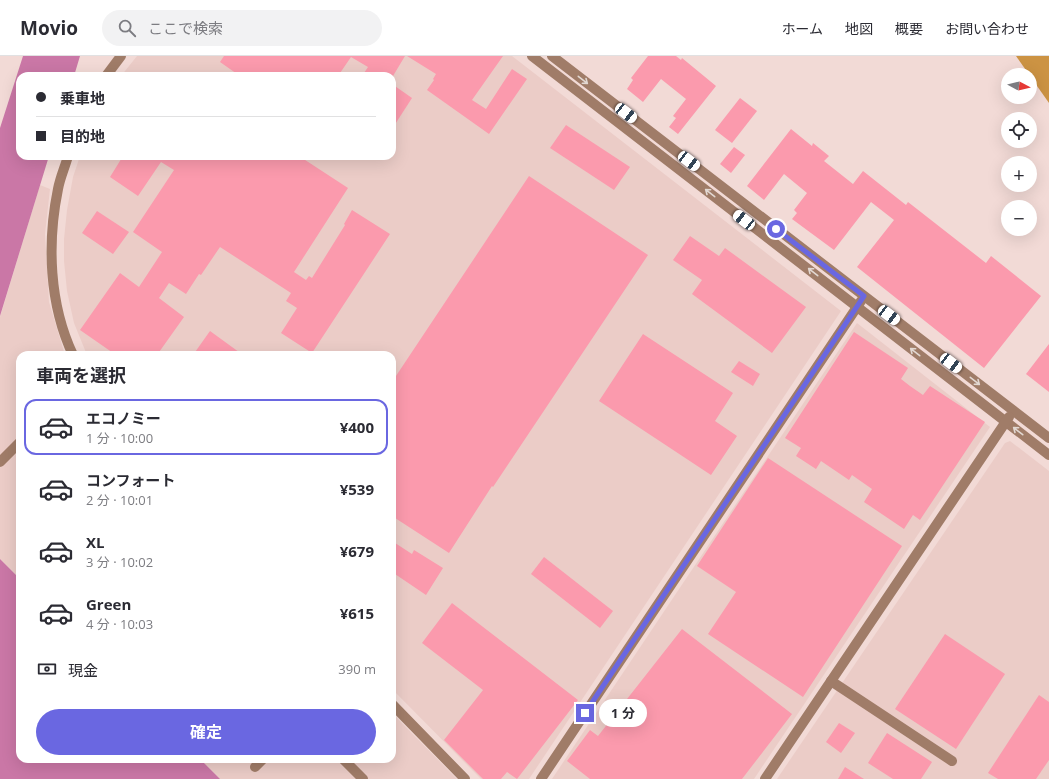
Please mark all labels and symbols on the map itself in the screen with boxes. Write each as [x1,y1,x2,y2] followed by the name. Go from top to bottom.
[1001,68,1037,104] north arrow
[578,76,589,84] one-way arrow
[613,101,639,125] car
[676,149,702,173] car
[704,189,715,197] one-way arrow
[731,208,757,232] car
[767,220,785,238] route start
[807,268,818,277] one-way arrow
[876,303,902,327] car
[910,348,921,356] one-way arrow
[938,351,964,375] car
[969,377,980,385] one-way arrow
[1013,427,1024,436] one-way arrow
[599,699,647,727] callout: 1 分
[576,704,594,722] route end

